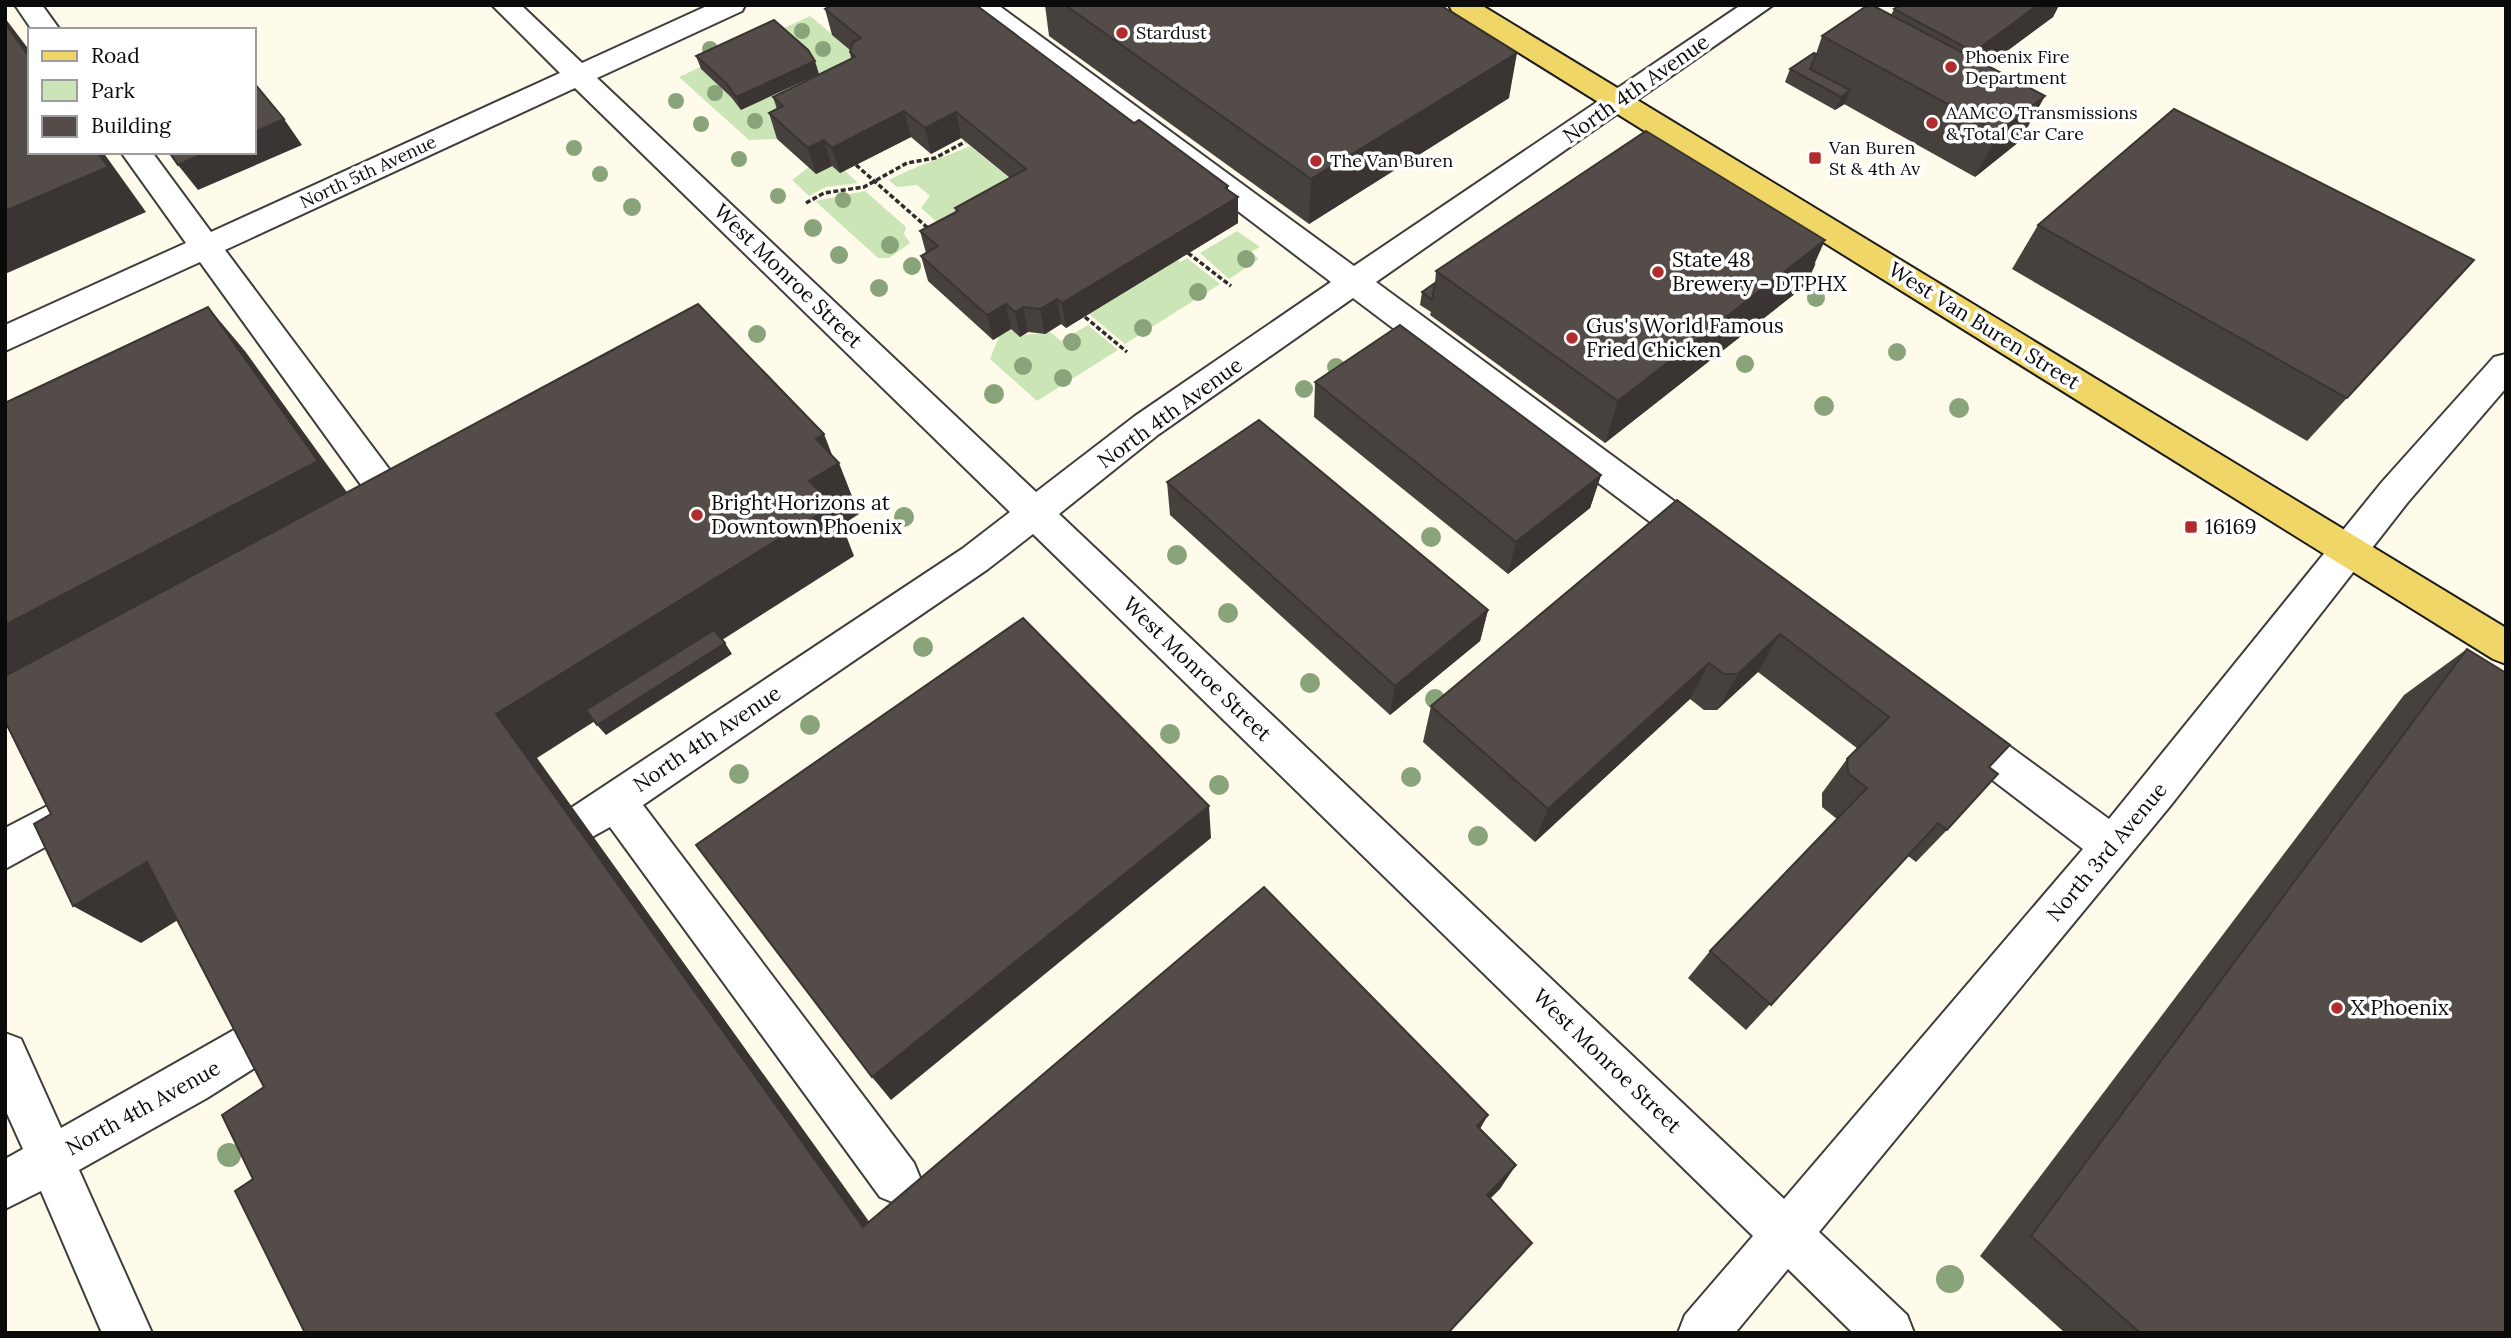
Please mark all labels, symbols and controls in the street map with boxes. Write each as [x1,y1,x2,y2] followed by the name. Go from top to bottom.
[1136,21,1207,44] place label: Stardust
[1114,25,1130,41] marker: Stardust
[28,28,256,154] legend
[1557,28,1714,149] street label: North 4th Avenue
[91,42,140,69] text: Road
[1965,45,2070,89] place label: Phoenix Fire Department
[1943,59,1959,75] marker: Phoenix Fire Department
[91,77,135,104] text: Park
[1945,101,2138,145] place label: AAMCO Transmissions & Total Car Care
[91,112,171,139] text: Building
[1924,115,1940,131] marker: AAMCO Transmissions & Total Car Care
[296,130,440,213] street label: North 5th Avenue
[1828,136,1921,180] place label: Van Buren St & 4th Av
[1330,149,1453,172] place label: The Van Buren
[1807,150,1823,166] marker: Van Buren St & 4th Av
[1308,153,1324,169] marker: The Van Buren
[708,198,869,354] street label: West Monroe Street
[1672,246,1847,297] place label: State 48 Brewery - DTPHX
[1884,256,2086,396] street label: West Van Buren Street
[1650,264,1666,280] marker: State 48 Brewery - DTPHX
[1586,312,1784,363] place label: Gus's World Famous Fried Chicken
[1564,330,1580,346] marker: Gus's World Famous Fried Chicken
[1092,351,1247,474] street label: North 4th Avenue
[711,489,902,540] place label: Bright Horizons at Downtown Phoenix
[689,507,705,523] marker: Bright Horizons at Downtown Phoenix
[2205,513,2257,540] place label: 16169
[2183,519,2199,535] marker: 16169
[1117,591,1278,747] street label: West Monroe Street
[628,679,786,798] street label: North 4th Avenue
[2040,777,2173,927] street label: North 3rd Avenue
[1527,983,1688,1139] street label: West Monroe Street
[2351,994,2449,1021] place label: X Phoenix
[2329,1000,2345,1016] marker: X Phoenix
[61,1054,225,1161] street label: North 4th Avenue

